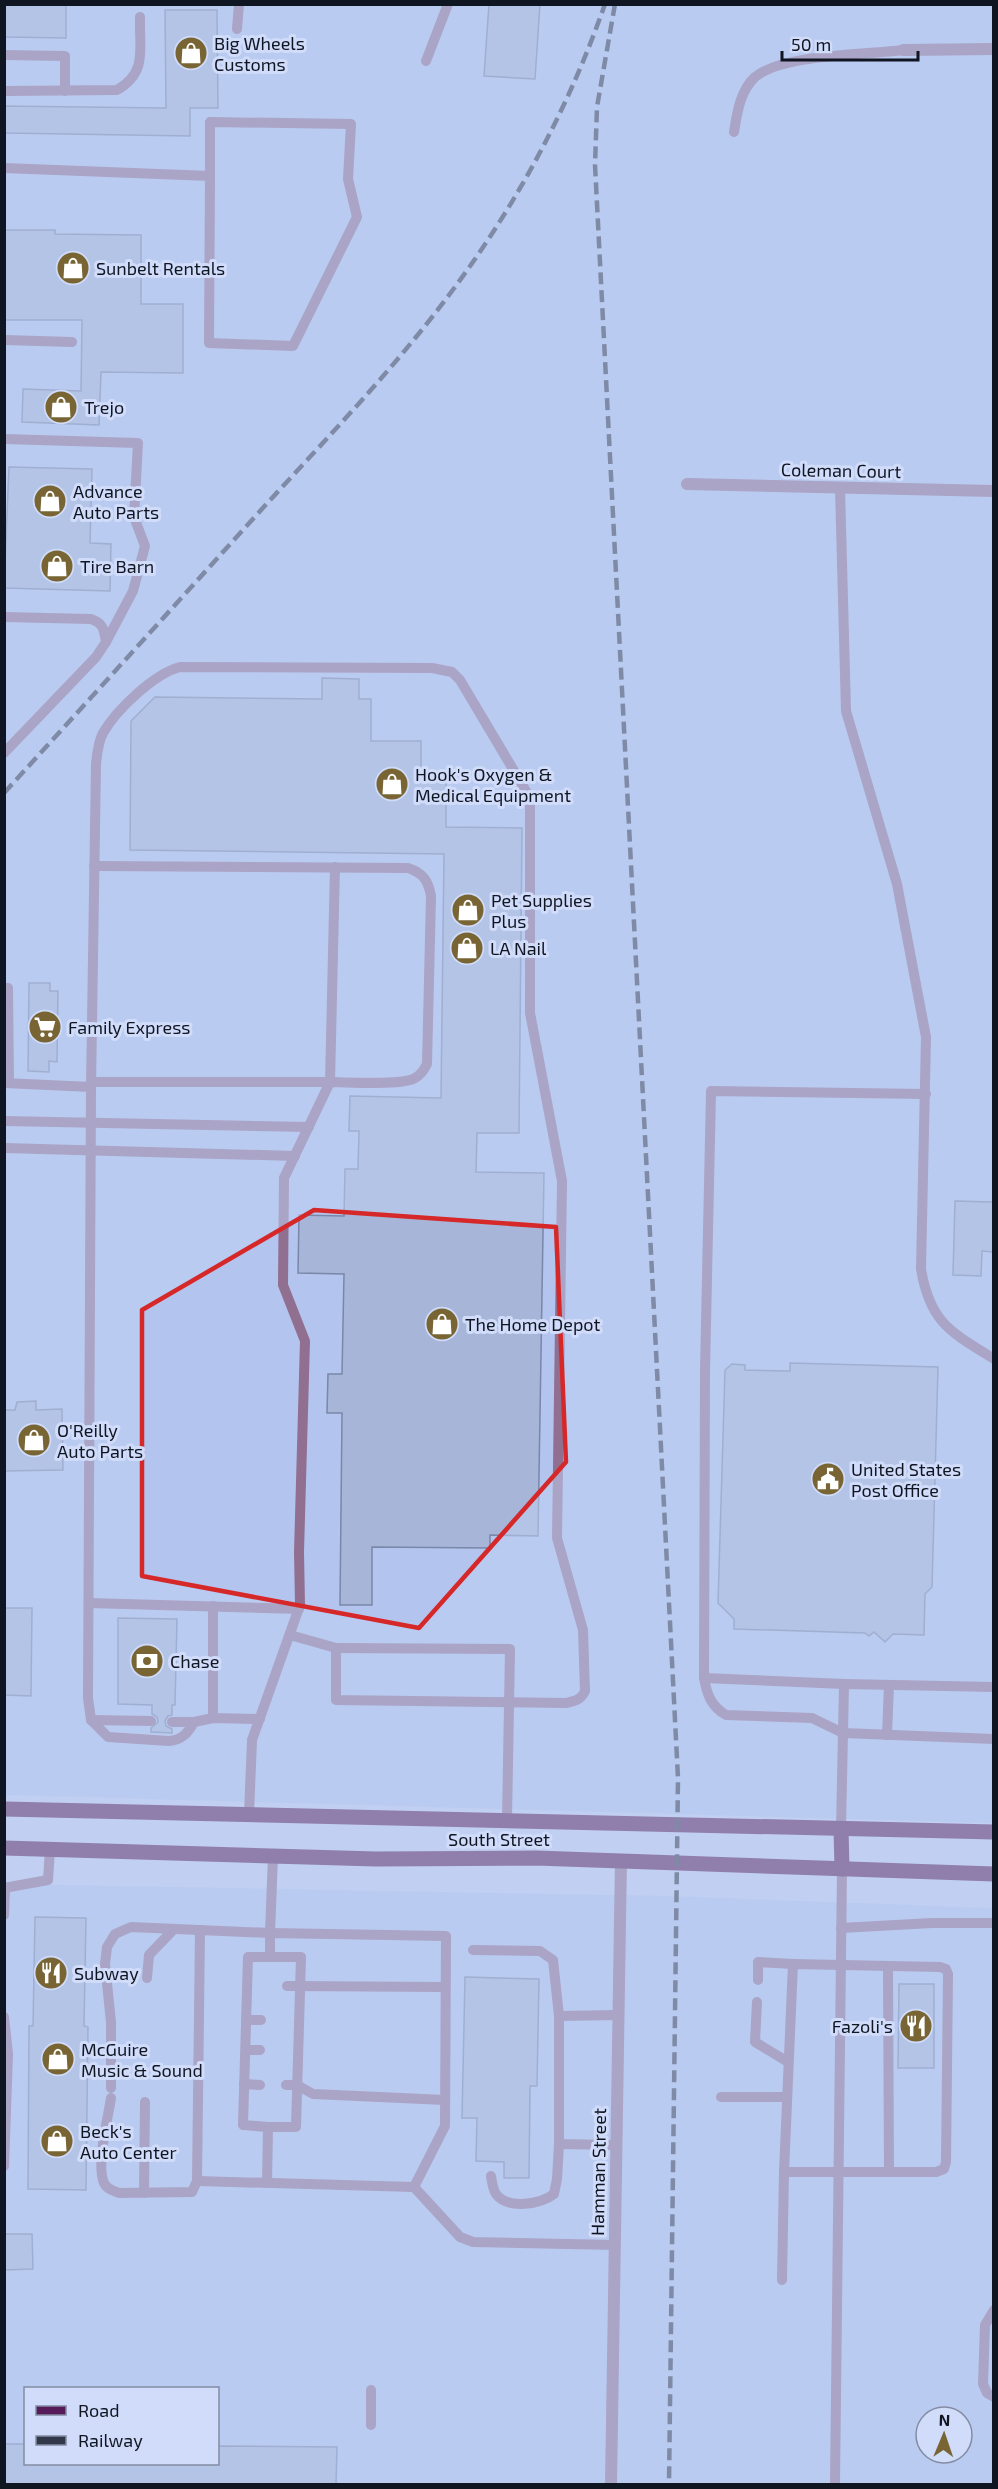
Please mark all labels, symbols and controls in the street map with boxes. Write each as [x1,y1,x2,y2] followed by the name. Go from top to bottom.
[782,24,918,62] scale bar
[214,32,305,75] place label: Big Wheels Customs
[791,33,831,55] text: 50 m
[173,35,209,71] shop icon: Big Wheels Customs
[55,250,91,286] shop icon: Sunbelt Rentals
[96,257,225,279] place label: Sunbelt Rentals
[43,389,79,425] shop icon: Trejo
[84,396,124,418] place label: Trejo
[781,458,902,482] street label: Coleman Court
[73,480,159,523] place label: Advance Auto Parts
[32,483,68,519] shop icon: Advance Auto Parts
[39,548,75,584] shop icon: Tire Barn
[80,555,154,577] place label: Tire Barn
[415,763,571,806] place label: Hook's Oxygen & Medical Equipment
[374,766,410,802] shop icon: Hook's Oxygen & Medical Equipment
[491,889,592,932] place label: Pet Supplies Plus
[450,892,486,928] shop icon: Pet Supplies Plus
[449,930,485,966] shop icon: LA Nail
[490,937,547,959] place label: LA Nail
[27,1009,63,1045] supermarket icon: Family Express
[68,1016,190,1038] place label: Family Express
[424,1306,460,1342] shop icon: The Home Depot
[465,1313,601,1335] place label: The Home Depot
[57,1419,143,1462] place label: O'Reilly Auto Parts
[16,1422,52,1458] shop icon: O'Reilly Auto Parts
[851,1458,961,1501] place label: United States Post Office
[810,1461,846,1497] public building icon: United States Post Office
[129,1643,165,1679] bank icon: Chase
[170,1650,219,1672] place label: Chase
[448,1828,550,1850] street label: South Street
[33,1955,69,1991] restaurant icon: Subway
[74,1962,139,1984] place label: Subway
[898,2008,934,2044] restaurant icon: Fazoli's
[832,2015,893,2037] place label: Fazoli's
[81,2038,203,2081] place label: McGuire Music & Sound
[40,2041,76,2077] shop icon: McGuire Music & Sound
[586,2108,610,2236] street label: Hamman Street
[80,2120,177,2163] place label: Beck's Auto Center
[39,2123,75,2159] shop icon: Beck's Auto Center
[24,2387,219,2465] legend
[78,2399,119,2421] text: Road
[914,2405,974,2465] north arrow
[938,2410,951,2429] text: N
[78,2429,143,2451] text: Railway

